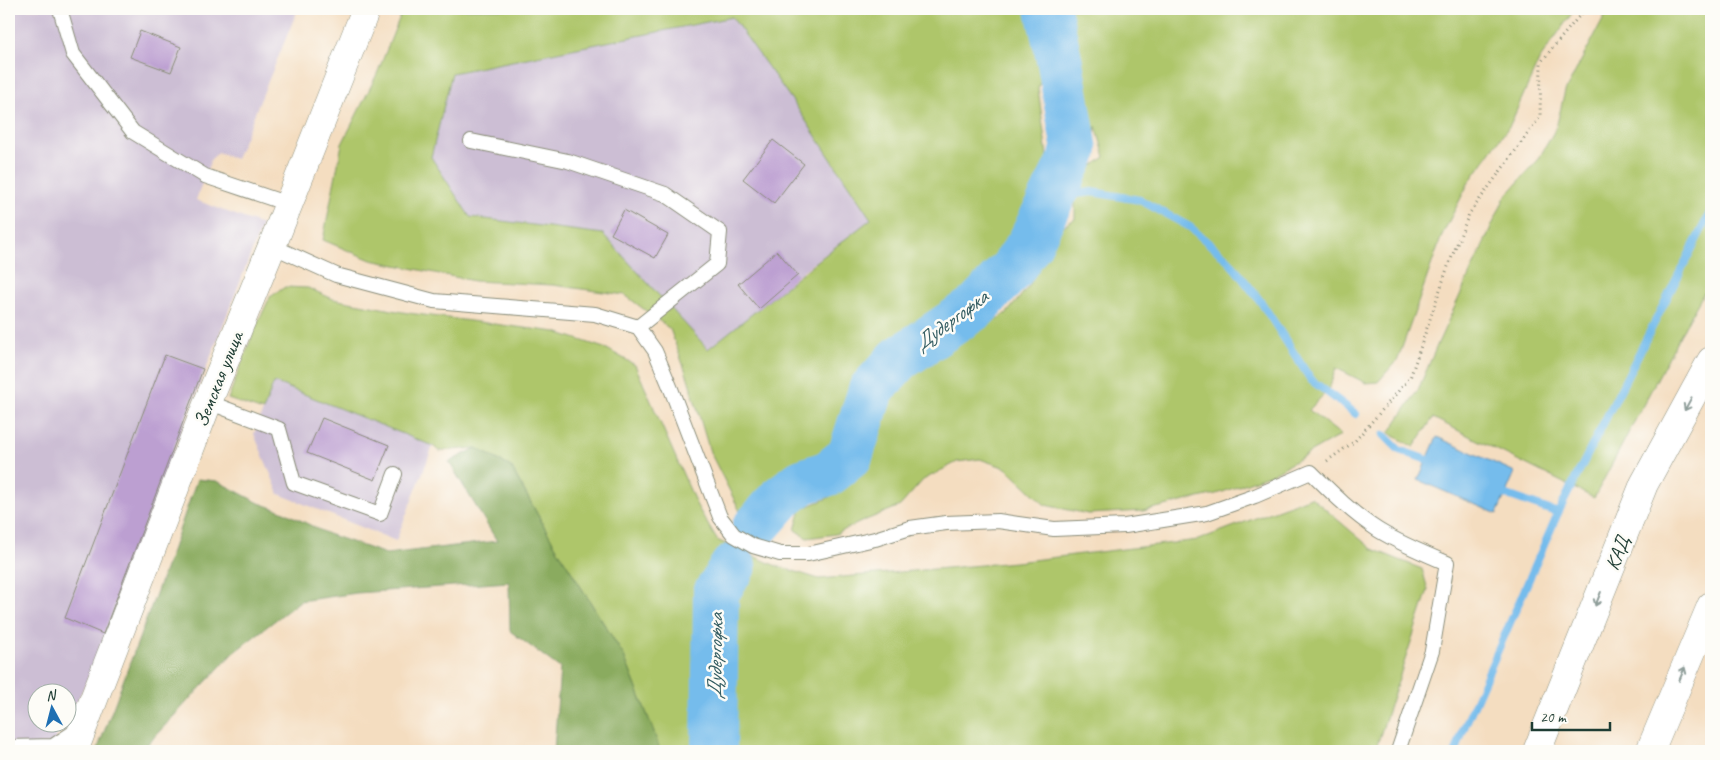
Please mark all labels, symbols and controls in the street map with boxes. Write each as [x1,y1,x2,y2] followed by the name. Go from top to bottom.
[908,283,994,357] water label: Дудергофка
[188,326,250,430] street label: Земская улица
[1683,396,1693,411] one-way arrow
[1599,531,1636,574] street label: КАД
[1593,591,1603,606] one-way arrow
[701,611,729,700] water label: Дудергофка
[1678,667,1688,682] one-way arrow
[28,682,78,732] north arrow
[45,686,58,705] text: N
[1532,700,1610,732] scale bar
[1540,708,1567,727] text: 20 m

